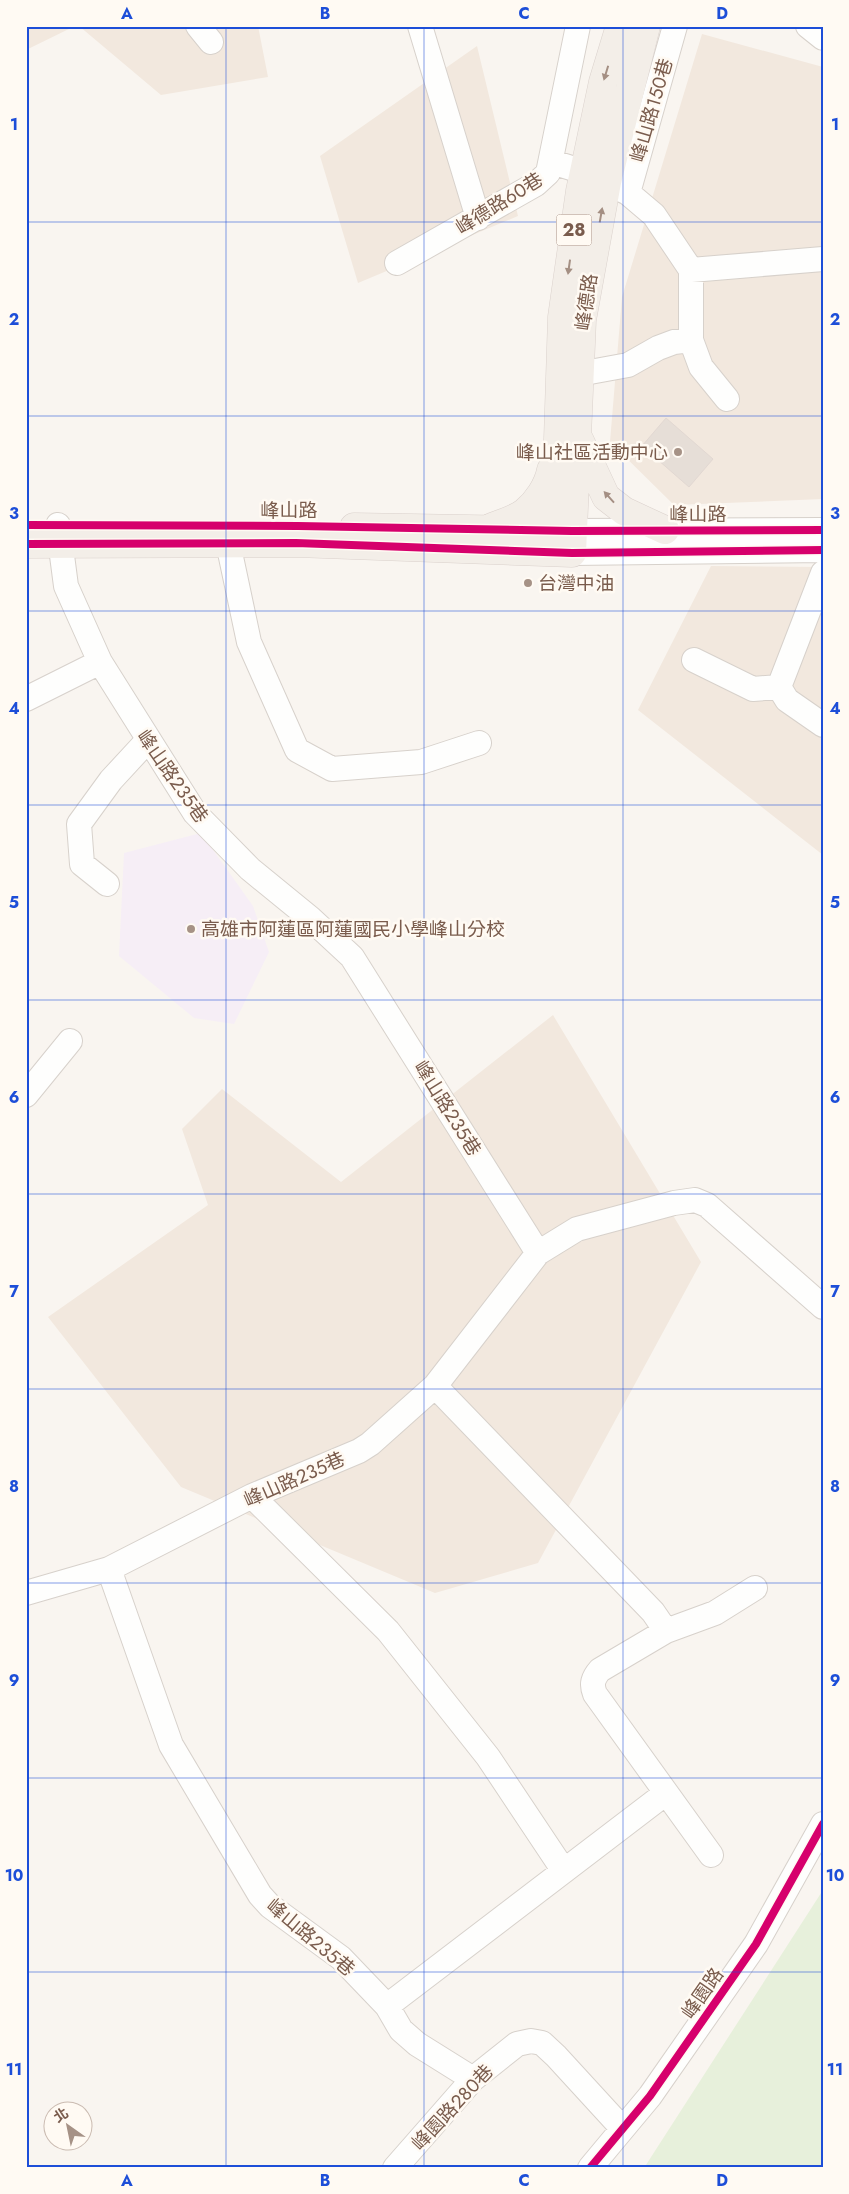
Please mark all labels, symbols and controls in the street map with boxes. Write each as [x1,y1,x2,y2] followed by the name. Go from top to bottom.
[120,2,133,25] text: A
[320,2,330,25] text: B
[518,2,530,25] text: C
[716,2,728,25] text: D
[624,55,679,165] street label: 峰山路150巷
[601,66,609,81] one-way arrow
[10,113,18,136] text: 1
[831,113,839,136] text: 1
[450,166,548,241] street label: 峰德路60巷
[597,207,605,223] one-way arrow
[556,214,592,246] road number: 28
[565,259,573,275] one-way arrow
[569,272,604,332] street label: 峰德路
[9,308,19,331] text: 2
[830,308,840,331] text: 2
[516,439,668,466] place label: 峰山社區活動中心
[672,446,684,458] marker: 峰山社區活動中心
[603,491,615,503] one-way arrow
[260,497,318,524] street label: 峰山路
[669,501,727,528] street label: 峰山路
[9,502,19,525] text: 3
[830,502,840,525] text: 3
[538,570,614,597] place label: 台灣中油
[522,577,534,589] marker: 台灣中油
[8,697,20,720] text: 4
[829,697,841,720] text: 4
[131,724,215,828] street label: 峰山路235巷
[9,891,19,914] text: 5
[830,891,840,914] text: 5
[201,916,505,943] place label: 高雄市阿蓮區阿蓮國民小學峰山分校
[185,923,197,935] marker: 高雄市阿蓮區阿蓮國民小學峰山分校
[408,1055,488,1161] street label: 峰山路235巷
[9,1086,19,1109] text: 6
[830,1086,840,1109] text: 6
[9,1280,19,1303] text: 7
[830,1280,840,1303] text: 7
[239,1445,349,1514] street label: 峰山路235巷
[9,1475,19,1498] text: 8
[830,1475,840,1498] text: 8
[9,1669,19,1692] text: 9
[830,1669,840,1692] text: 9
[5,1864,23,1887] text: 10
[826,1864,844,1887] text: 10
[261,1892,361,1982] street label: 峰山路235巷
[675,1962,730,2024] street label: 峰園路
[6,2058,22,2081] text: 11
[405,2058,499,2156] street label: 峰園路280巷
[827,2058,843,2081] text: 11
[42,2102,92,2152] north arrow
[50,2103,72,2127] text: 北
[120,2169,133,2192] text: A
[320,2169,330,2192] text: B
[518,2169,530,2192] text: C
[716,2169,728,2192] text: D

